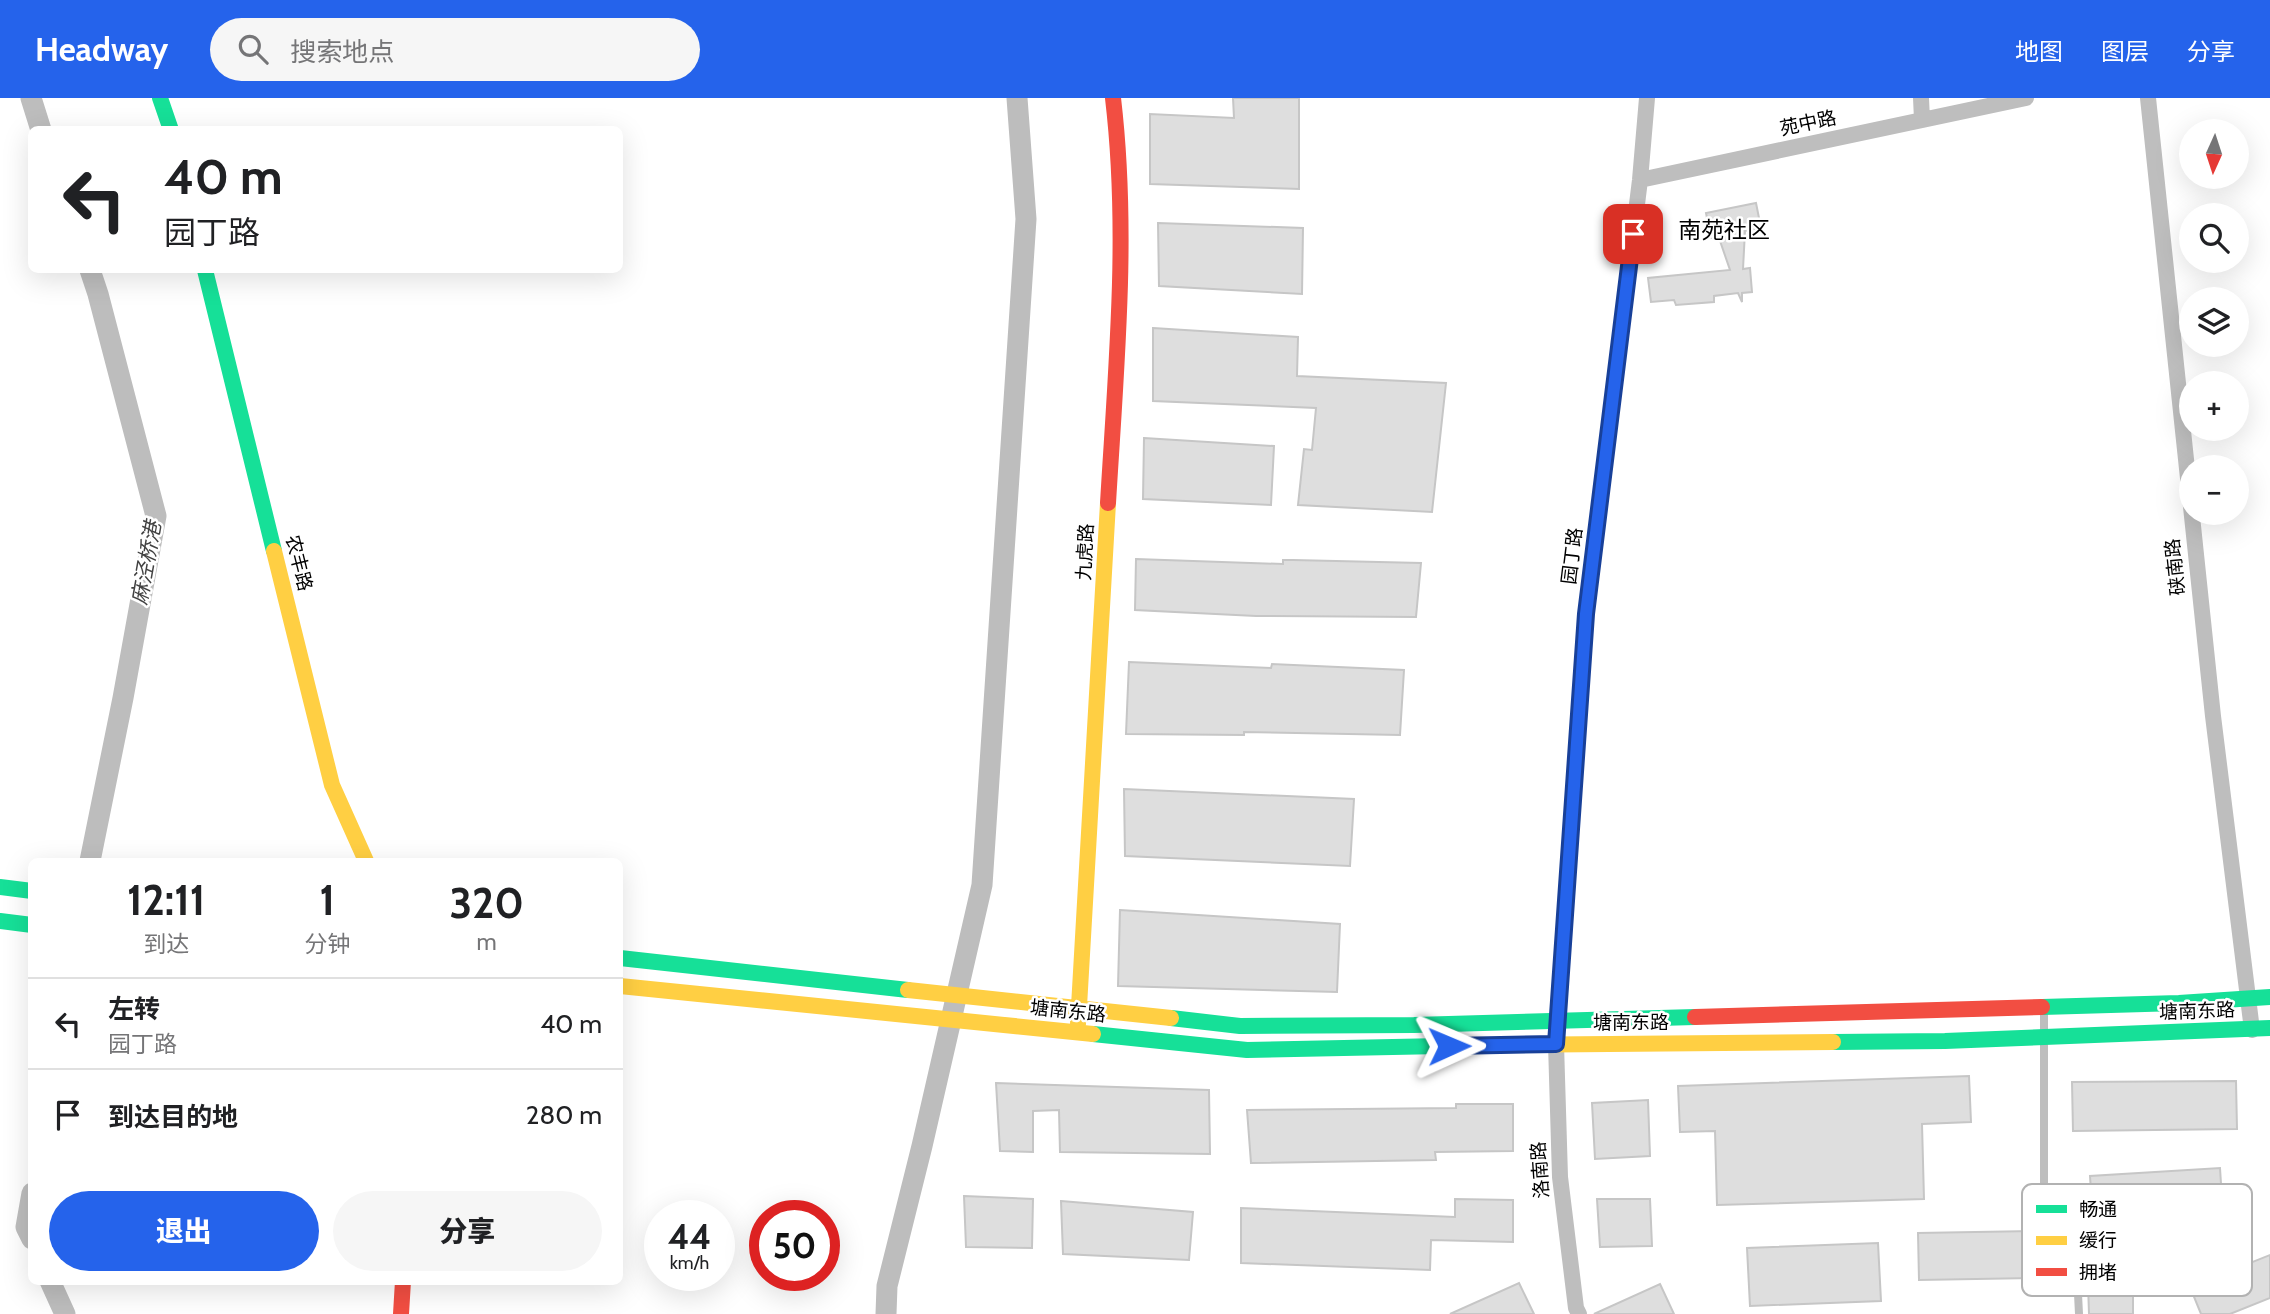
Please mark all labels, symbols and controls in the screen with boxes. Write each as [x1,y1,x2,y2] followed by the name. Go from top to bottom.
[210,18,700,81] search box
[35,29,168,69] text: Headway
[234,30,272,68] icon: search
[290,36,394,68] text: 搜索地点
[2015,37,2063,66] text: 地图
[2101,37,2149,66] text: 图层
[2187,37,2235,66] text: 分享
[1778,106,1838,140] street label: 苑中路
[2179,119,2249,189] north arrow
[2179,119,2249,525] map controls
[164,147,283,206] text: 40 m
[49,154,140,245] icon: left
[2179,203,2249,273] button: search
[1603,204,1663,264] pin
[164,213,260,252] text: 园丁路
[1614,215,1652,253] icon: arrive
[1678,216,1770,244] district label: 南苑社区
[2179,287,2249,357] button: layers
[2179,371,2249,441] button: +
[2179,455,2249,525] button: −
[126,517,166,607] water label: 麻泾桥港
[1072,523,1098,581] street label: 九虎路
[1557,526,1587,586] street label: 园丁路
[281,533,317,593] street label: 农丰路
[2161,537,2189,597] street label: 硖南路
[127,874,205,926] text: 12:11
[320,874,335,926] text: 1
[449,877,524,929] text: 320
[477,928,497,956] text: m
[143,930,189,958] text: 到达
[304,930,350,958] text: 分钟
[108,993,160,1025] text: 左转
[1029,996,1107,1026] street label: 塘南东路
[2159,998,2235,1024] street label: 塘南东路
[49,1005,87,1043] icon: left
[540,1008,602,1040] text: 40 m
[1412,1009,1486,1083] position arrow
[1593,1011,1669,1034] street label: 塘南东路
[108,1030,177,1058] text: 园丁路
[49,1096,87,1134] icon: arrive
[526,1099,602,1131] text: 280 m
[108,1101,238,1133] text: 到达目的地
[1527,1141,1553,1199] street label: 洛南路
[2022,1184,2252,1296] legend
[49,1191,319,1271] button: 退出
[333,1191,602,1271] button: 分享
[2079,1198,2117,1221] text: 畅通
[749,1200,840,1291] speed limit sign: 50
[668,1215,711,1258] text: 44
[2079,1229,2117,1252] text: 缓行
[670,1252,709,1274] text: km/h
[2079,1261,2117,1284] text: 拥堵

